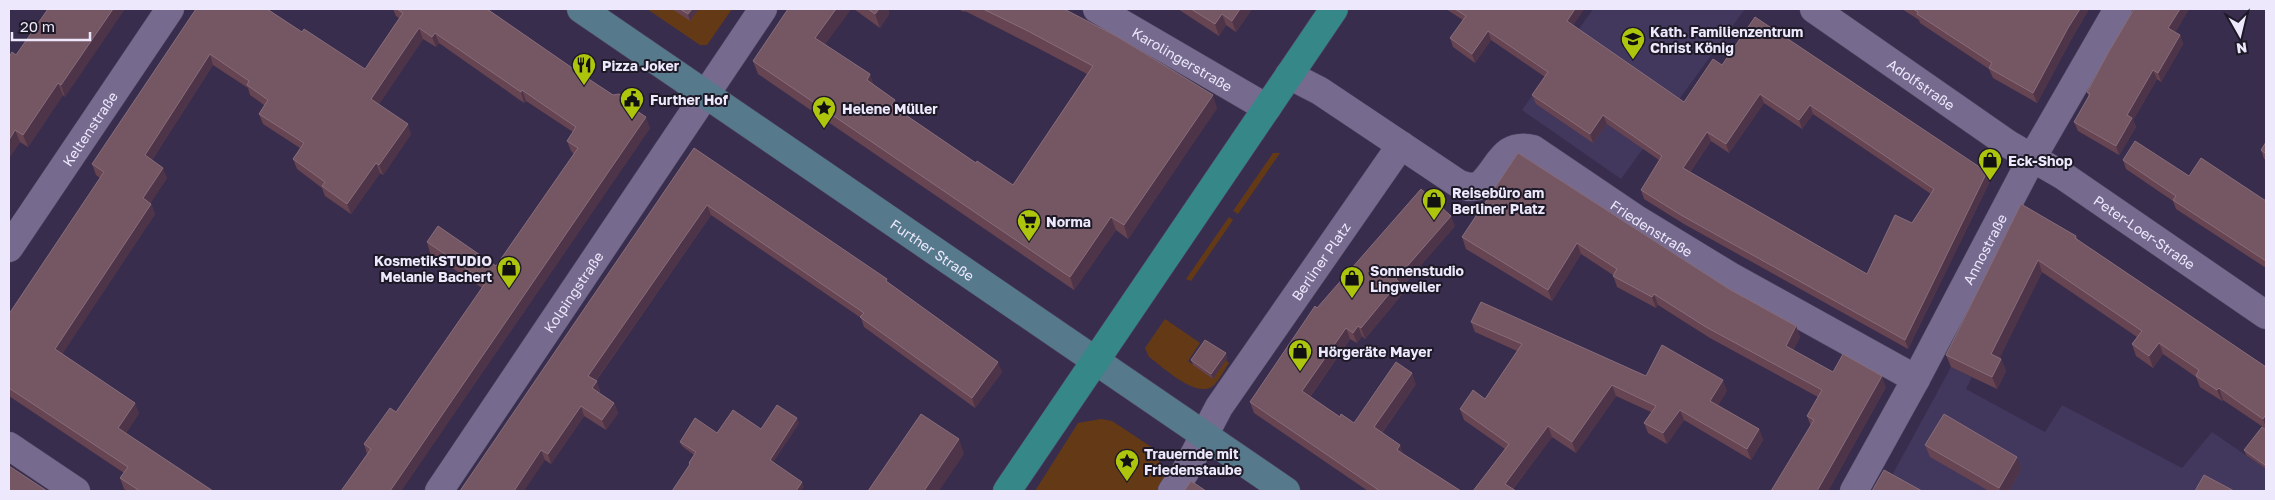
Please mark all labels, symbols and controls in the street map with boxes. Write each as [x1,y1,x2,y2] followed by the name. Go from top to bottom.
[12,10,90,42] scale bar
[2215,10,2265,60] north arrow
[20,17,55,35] text: 20 m
[1130,23,1236,95] street label: Karolingerstraße
[1650,23,1803,56] place label: Kath. Familienzentrum Christ König
[1620,26,1646,60] school or university icon: Kath. Familienzentrum Christ König
[2235,39,2248,58] text: N
[571,52,597,86] restaurant icon: Pizza Joker
[1885,55,1958,113] street label: Adolfstraße
[602,57,680,74] place label: Pizza Joker
[619,86,645,120] public building icon: Further Hof
[58,88,121,169] street label: Keltenstraße
[650,91,729,108] place label: Further Hof
[811,95,837,129] place icon: Helene Müller
[842,100,938,117] place label: Helene Müller
[1977,147,2003,181] shop icon: Eck-Shop
[2008,152,2073,169] place label: Eck-Shop
[1452,184,1545,217] place label: Reisebüro am Berliner Platz
[1421,187,1447,221] shop icon: Reisebüro am Berliner Platz
[2091,191,2199,272] street label: Peter-Loer-Straße
[1608,196,1696,260] street label: Friedenstraße
[1016,208,1042,242] supermarket icon: Norma
[1959,211,2010,287] street label: Annostraße
[1046,213,1091,230] place label: Norma
[888,215,978,284] street label: Further Straße
[1287,219,1353,304] street label: Berliner Platz
[539,248,606,336] street label: Kolpingstraße
[374,252,492,285] place label: KosmetikSTUDIO Melanie Bachert
[496,255,522,289] shop icon: KosmetikSTUDIO Melanie Bachert
[1370,262,1464,295] place label: Sonnenstudio Lingweiler
[1339,265,1365,299] shop icon: Sonnenstudio Lingweiler
[1287,338,1313,372] shop icon: Hörgeräte Mayer
[1318,343,1433,360] place label: Hörgeräte Mayer
[1144,445,1242,478] place label: Trauernde mit Friedenstaube
[1114,448,1140,482] place icon: Trauernde mit Friedenstaube

